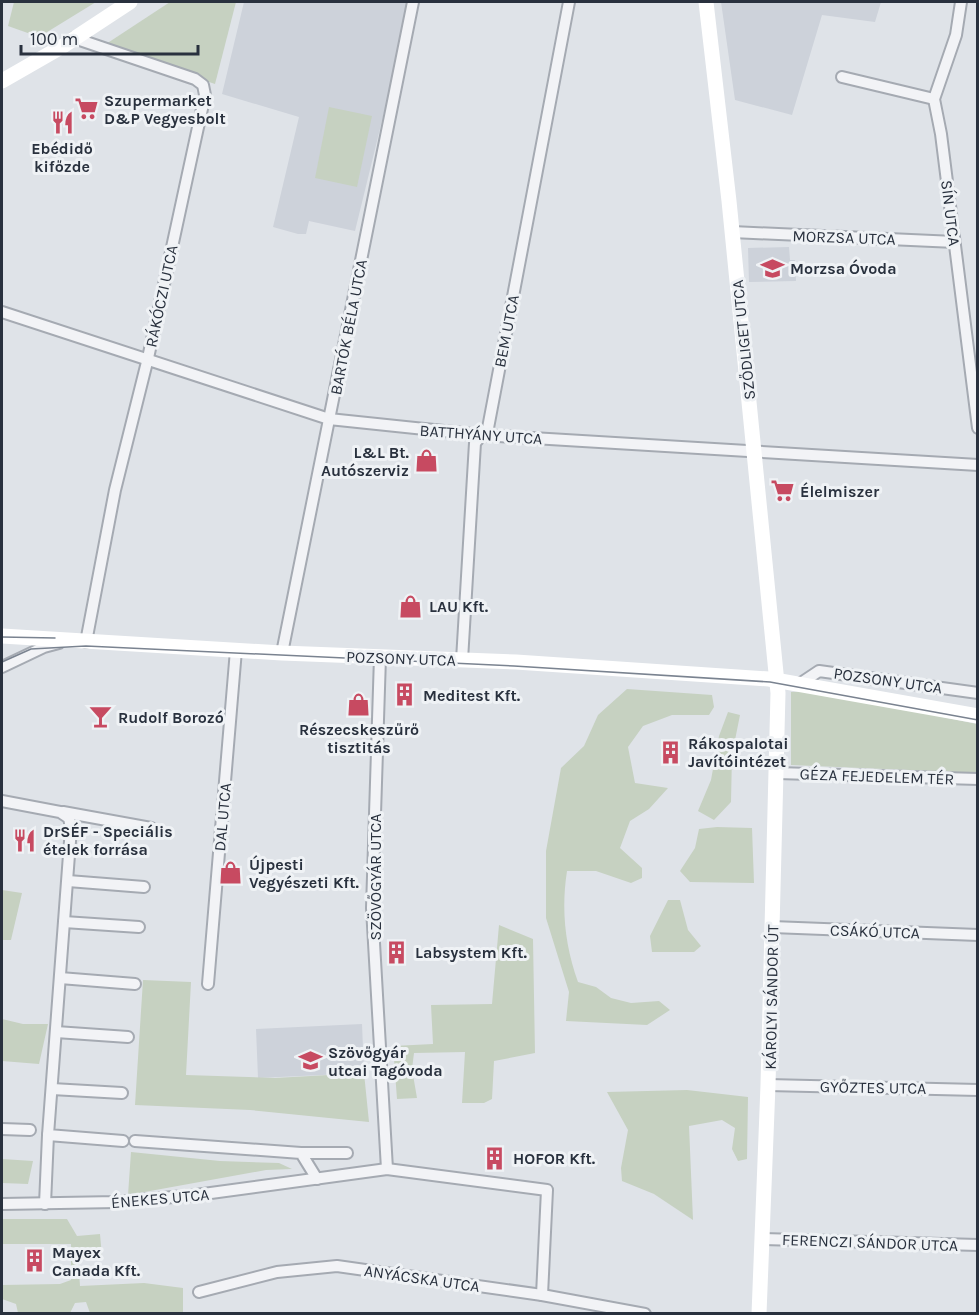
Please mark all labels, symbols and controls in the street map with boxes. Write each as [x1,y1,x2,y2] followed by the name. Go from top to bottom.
[21,18,198,56] scale bar
[30,28,78,50] text: 100 m
[104,91,226,128] place label: Szupermarket D&P Vegyesbolt
[73,96,99,122] supermarket icon: Szupermarket D&P Vegyesbolt
[49,110,75,136] restaurant icon: Ebédidő kifőzde
[31,139,93,176] place label: Ebédidő kifőzde
[937,179,964,247] street label: SÍN UTCA
[792,226,896,249] street label: MORZSA UTCA
[141,243,182,349] street label: RÁKÓCZI UTCA
[759,255,785,281] school or university icon: Morzsa Óvoda
[326,258,371,396] street label: BARTÓK BÉLA UTCA
[790,259,897,278] place label: Morzsa Óvoda
[728,279,759,401] street label: SZŐDLIGET UTCA
[490,293,523,369] street label: BEM UTCA
[419,421,543,448] street label: BATTHYÁNY UTCA
[321,443,410,480] place label: L&L Bt. Autószerviz
[414,448,440,474] shop icon: L&L Bt. Autószerviz
[769,478,795,504] supermarket icon: Élelmiszer
[800,482,880,501] place label: Élelmiszer
[398,593,424,619] shop icon: LAU Kft.
[429,597,489,616] place label: LAU Kft.
[346,647,456,670] street label: POZSONY UTCA
[832,663,944,698] street label: POZSONY UTCA
[392,682,418,708] building icon: Meditest Kft.
[423,686,521,705] place label: Meditest Kft.
[346,691,372,717] shop icon: Részecskeszűrő tisztitás
[87,704,113,730] bar icon: Rudolf Borozó
[118,708,224,727] place label: Rudolf Borozó
[299,720,419,757] place label: Részecskeszűrő tisztitás
[688,734,789,771] place label: Rákospalotai Javítóintézet
[657,739,683,765] building icon: Rákospalotai Javítóintézet
[799,764,955,789] street label: GÉZA FEJEDELEM TÉR
[210,782,235,852] street label: DAL UTCA
[366,814,385,940] street label: SZÖVŐGYÁR UTCA
[43,822,173,859] place label: DrSÉF - Speciális ételek forrása
[12,827,38,853] restaurant icon: DrSÉF - Speciális ételek forrása
[249,855,360,892] place label: Újpesti Vegyészeti Kft.
[218,860,244,886] shop icon: Újpesti Vegyészeti Kft.
[830,920,920,943] street label: CSÁKÓ UTCA
[761,924,782,1070] street label: KÁROLYI SÁNDOR ÚT
[384,939,410,965] building icon: Labsystem Kft.
[415,943,527,962] place label: Labsystem Kft.
[328,1043,443,1080] place label: Szövőgyár utcai Tagóvoda
[297,1048,323,1074] school or university icon: Szövőgyár utcai Tagóvoda
[820,1077,926,1098] street label: GYŐZTES UTCA
[482,1145,508,1171] building icon: HOFOR Kft.
[513,1149,596,1168] place label: HOFOR Kft.
[110,1185,210,1212] street label: ÉNEKES UTCA
[781,1230,958,1255] street label: FERENCZI SÁNDOR UTCA
[52,1243,141,1280] place label: Mayex Canada Kft.
[21,1248,47,1274] building icon: Mayex Canada Kft.
[363,1261,481,1296] street label: ANYÁCSKA UTCA

